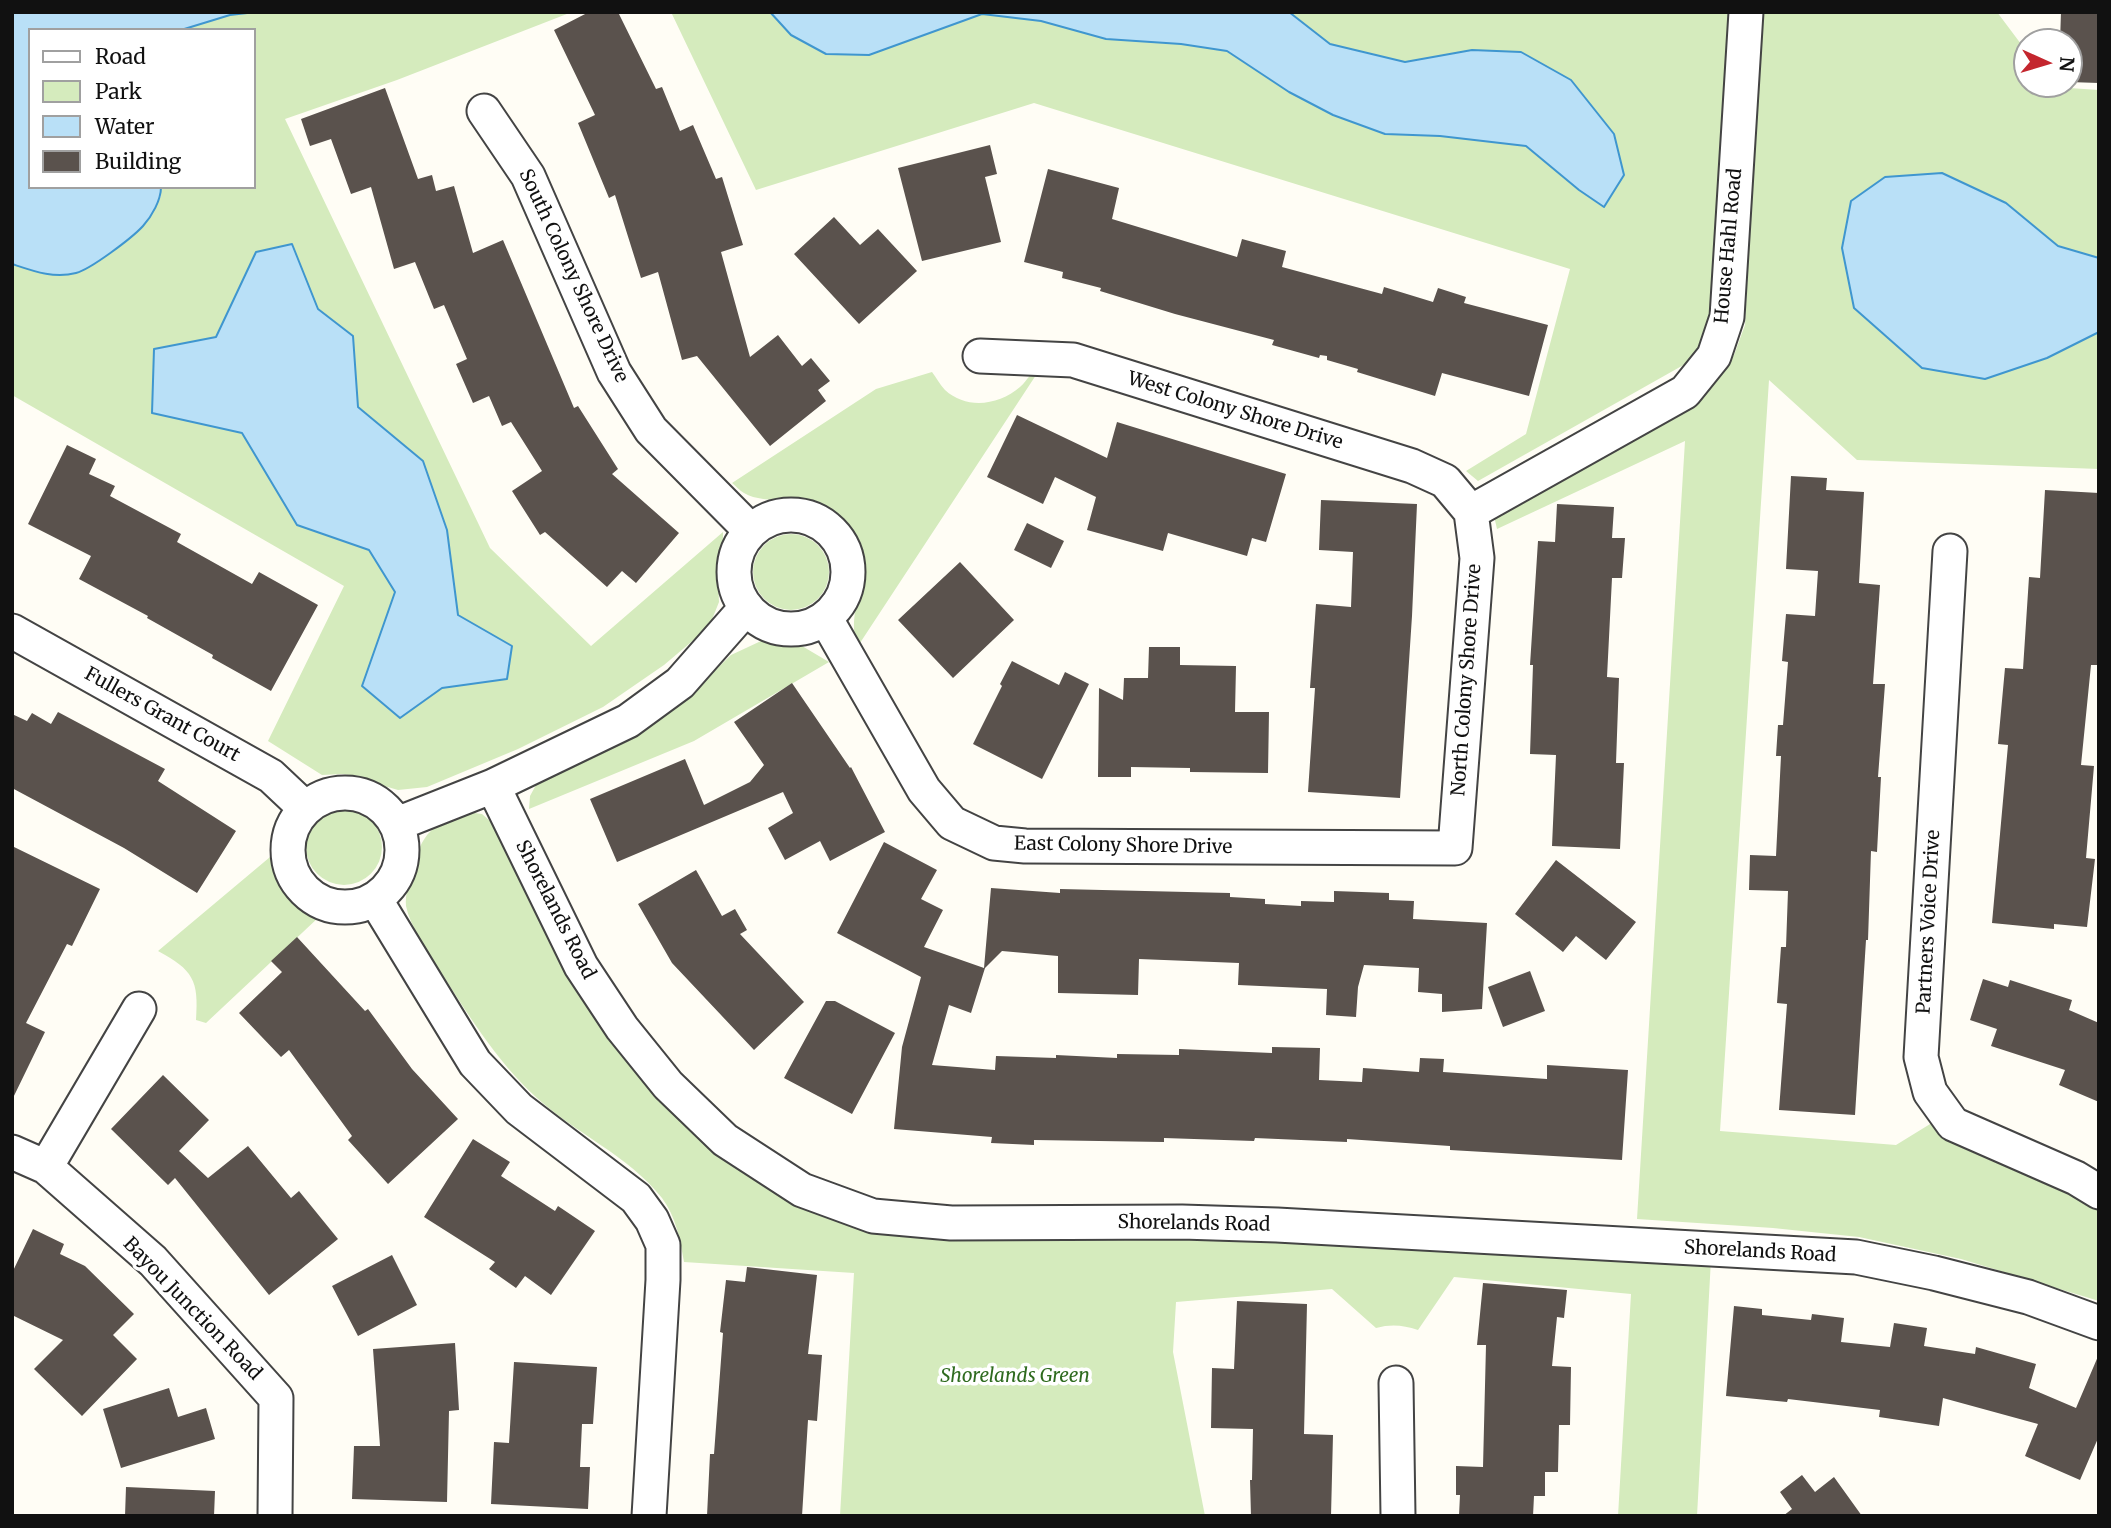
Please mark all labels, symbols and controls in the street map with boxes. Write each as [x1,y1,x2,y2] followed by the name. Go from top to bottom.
[28,28,256,189] legend
[2013,28,2083,98] north arrow
[95,43,146,70] text: Road
[2054,56,2079,73] text: N
[95,78,142,105] text: Park
[95,113,154,140] text: Water
[95,148,181,175] text: Building
[513,166,633,386] street label: South Colony Shore Drive
[1711,167,1747,325] street label: House Hahl Road
[1125,367,1345,455] street label: West Colony Shore Drive
[1448,563,1486,797] street label: North Colony Shore Drive
[80,663,244,767] street label: Fullers Grant Court
[1913,829,1945,1015] street label: Partners Voice Drive
[1014,833,1232,859] street label: East Colony Shore Drive
[510,837,600,983] street label: Shorelands Road
[1117,1211,1271,1237] street label: Shorelands Road
[118,1233,266,1385] street label: Bayou Junction Road
[1683,1237,1837,1267] street label: Shorelands Road
[940,1366,1090,1388] park label: Shorelands Green

